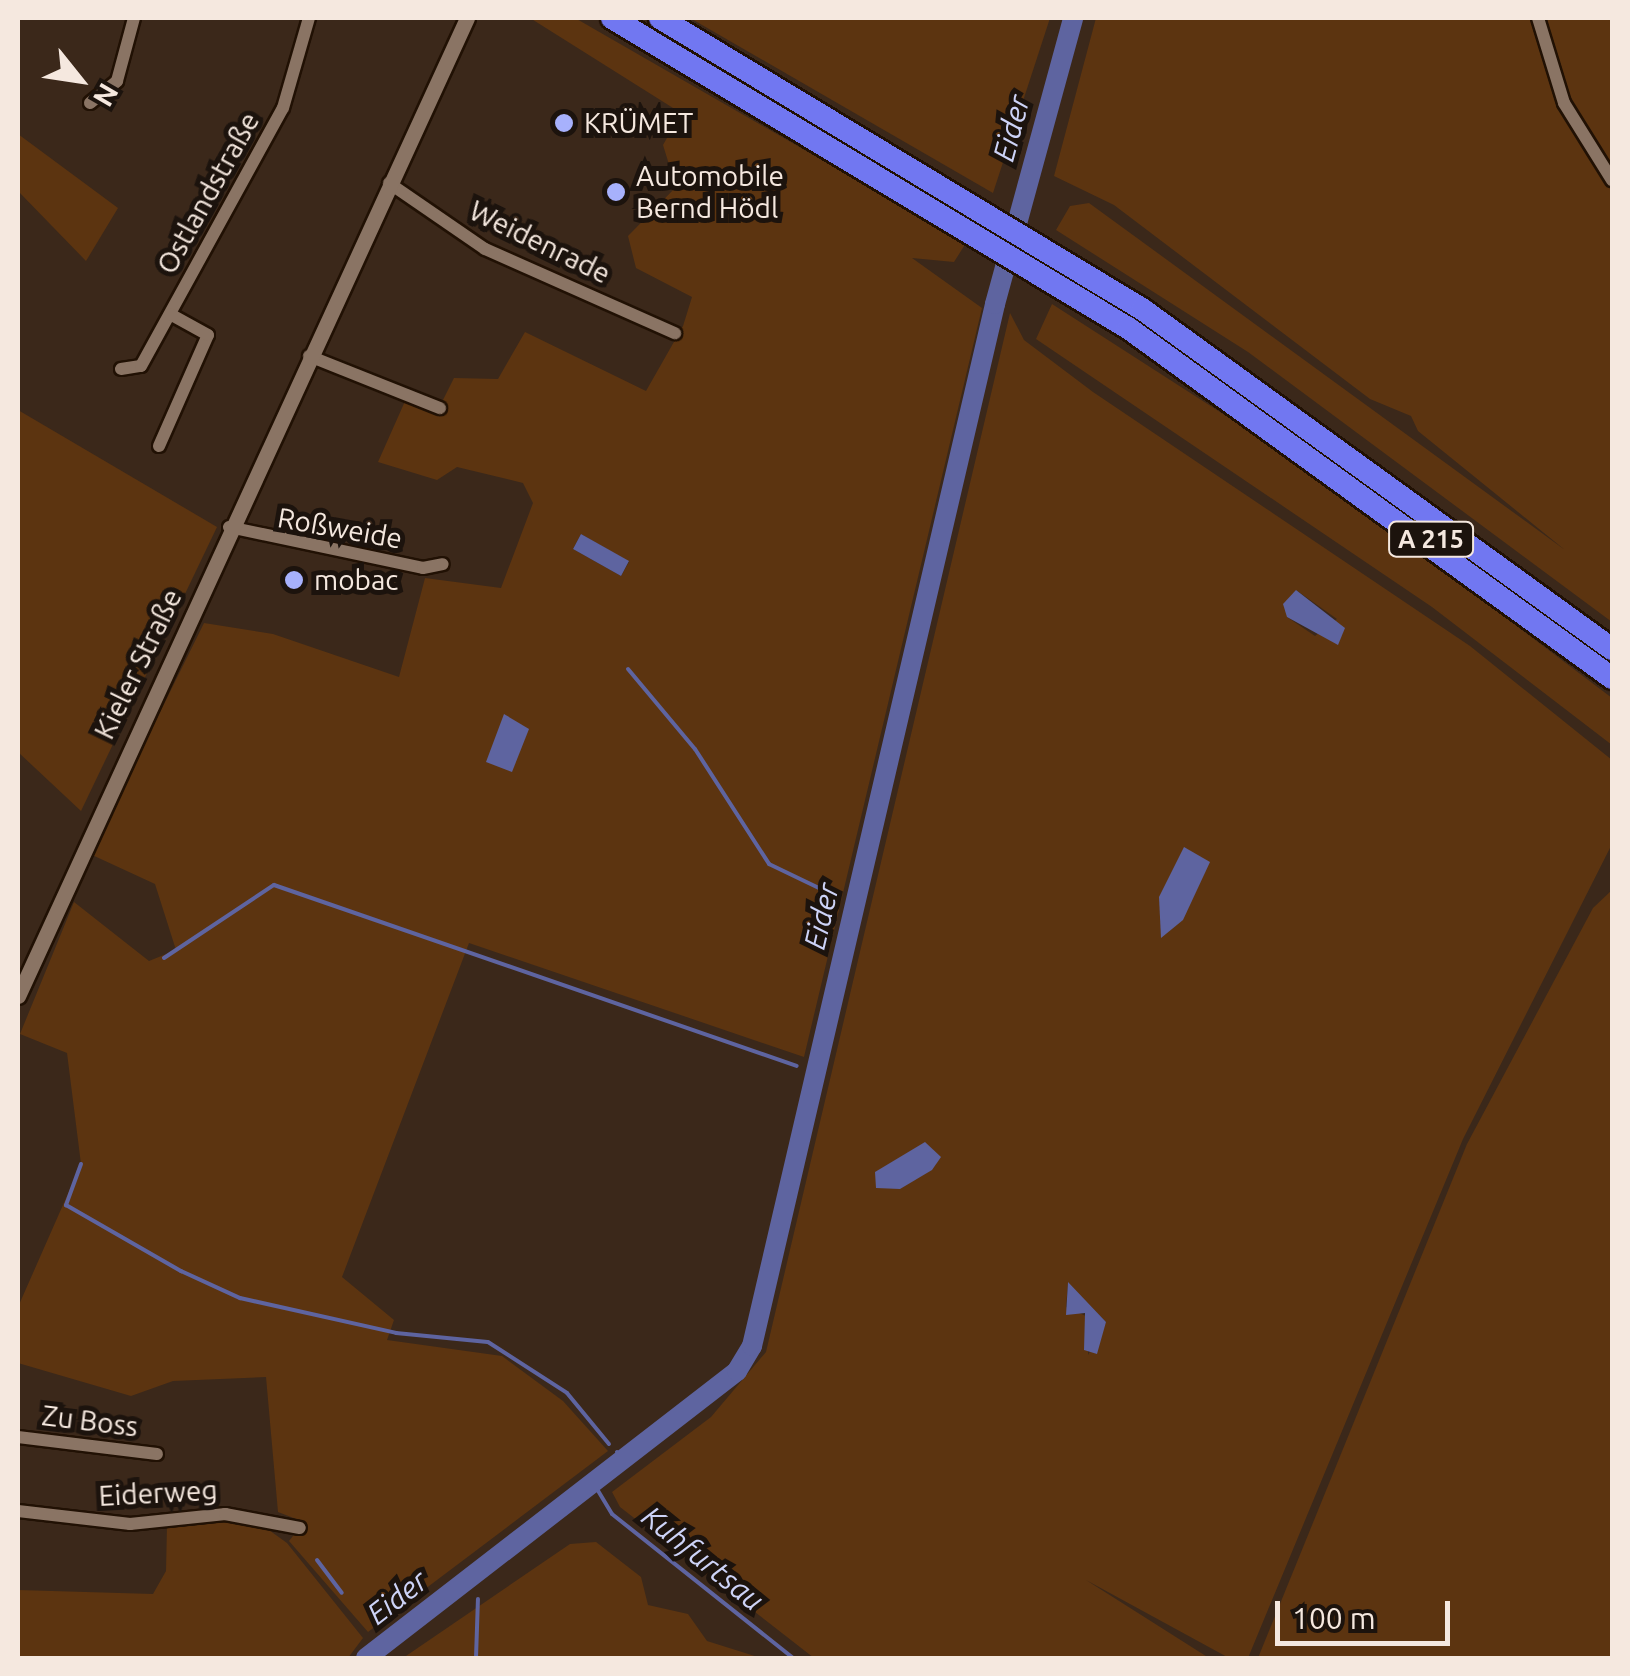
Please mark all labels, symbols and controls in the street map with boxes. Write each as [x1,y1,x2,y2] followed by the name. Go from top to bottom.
[30,30,130,130] north arrow
[88,78,125,112] text: N
[985,91,1037,165] water label: Eider
[150,106,266,280] street label: Ostlandstraße
[584,106,693,140] place label: KRÜMET
[553,112,575,134] marker: KRÜMET
[636,159,784,225] place label: Automobile Bernd Hödl
[605,181,627,203] marker: Automobile Bernd Hödl
[464,194,616,290] street label: Weidenrade
[275,501,405,555] street label: Roßweide
[1386,519,1476,559] road number: A 215
[314,563,398,597] place label: mobac
[283,569,305,591] marker: mobac
[87,584,189,744] street label: Kieler Straße
[796,879,846,953] water label: Eider
[40,1398,140,1444] street label: Zu Boss
[98,1473,218,1513] street label: Eiderweg
[635,1498,771,1618] water label: Kuhfurtsau
[360,1562,434,1632] water label: Eider
[1280,1581,1455,1643] scale bar
[1292,1601,1376,1635] text: 100 m

